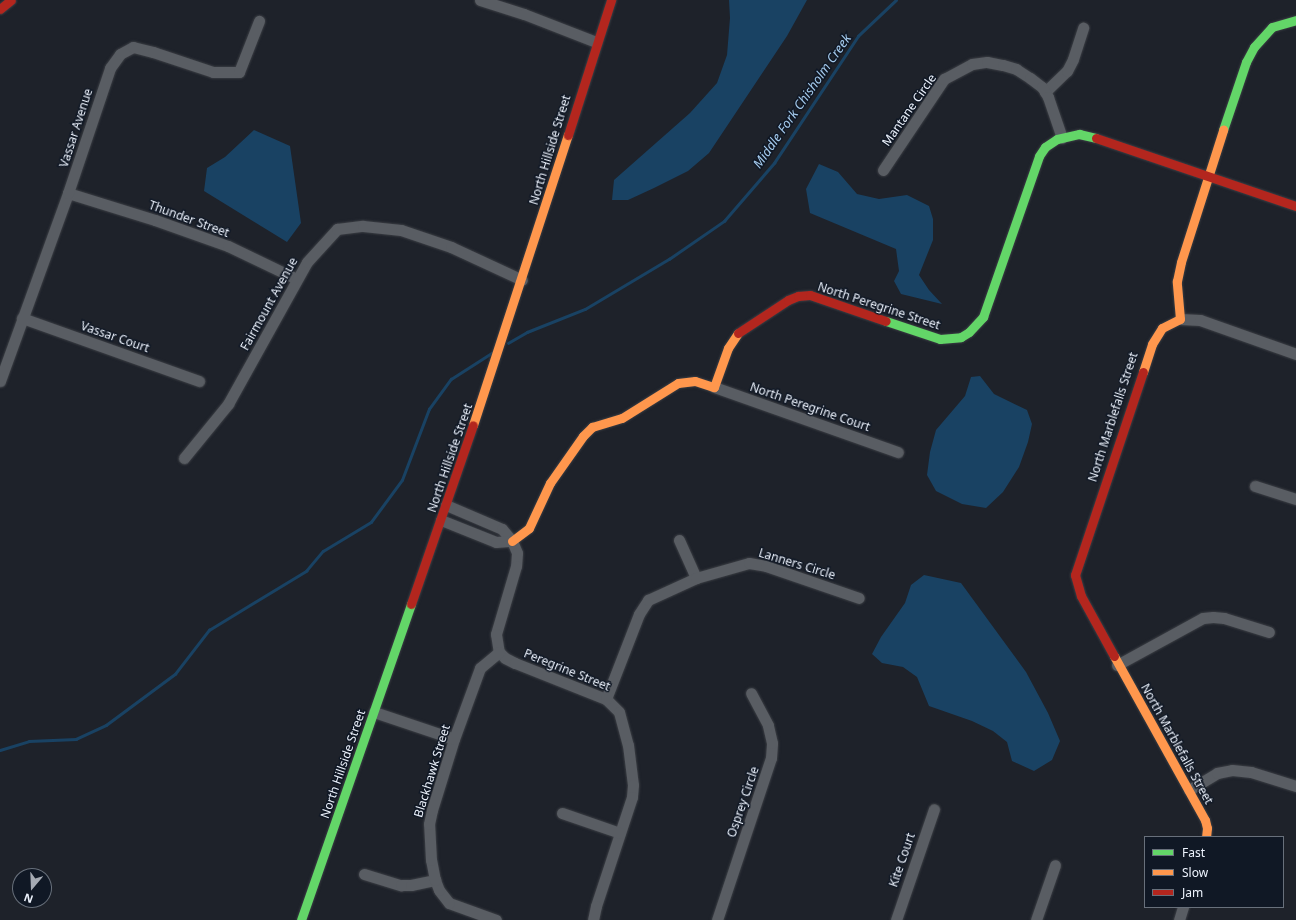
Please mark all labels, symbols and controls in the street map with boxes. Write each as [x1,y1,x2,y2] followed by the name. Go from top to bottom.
[750,31,854,171] water label: Middle Fork Chisholm Creek
[879,71,939,149] street label: Mantane Circle
[56,87,96,169] street label: Vassar Avenue
[526,93,574,207] street label: North Hillside Street
[147,198,231,240] street label: Thunder Street
[238,255,300,353] street label: Fairmount Avenue
[816,279,942,333] street label: North Peregrine Street
[79,319,151,355] street label: Vassar Court
[1085,350,1141,484] street label: North Marblefalls Street
[748,380,872,434] street label: North Peregrine Court
[425,402,475,514] street label: North Hillside Street
[757,545,837,583] street label: Lanners Circle
[522,646,612,694] street label: Peregrine Street
[1138,681,1216,807] street label: North Marblefalls Street
[318,708,368,820] street label: North Hillside Street
[411,723,453,819] street label: Blackhawk Street
[724,765,762,839] street label: Osprey Circle
[886,831,918,889] street label: Kite Court
[1144,836,1284,908] legend
[1182,844,1205,861] text: Fast
[1182,864,1208,881] text: Slow
[12,868,52,908] north arrow
[1182,884,1203,901] text: Jam
[22,890,35,907] text: N

